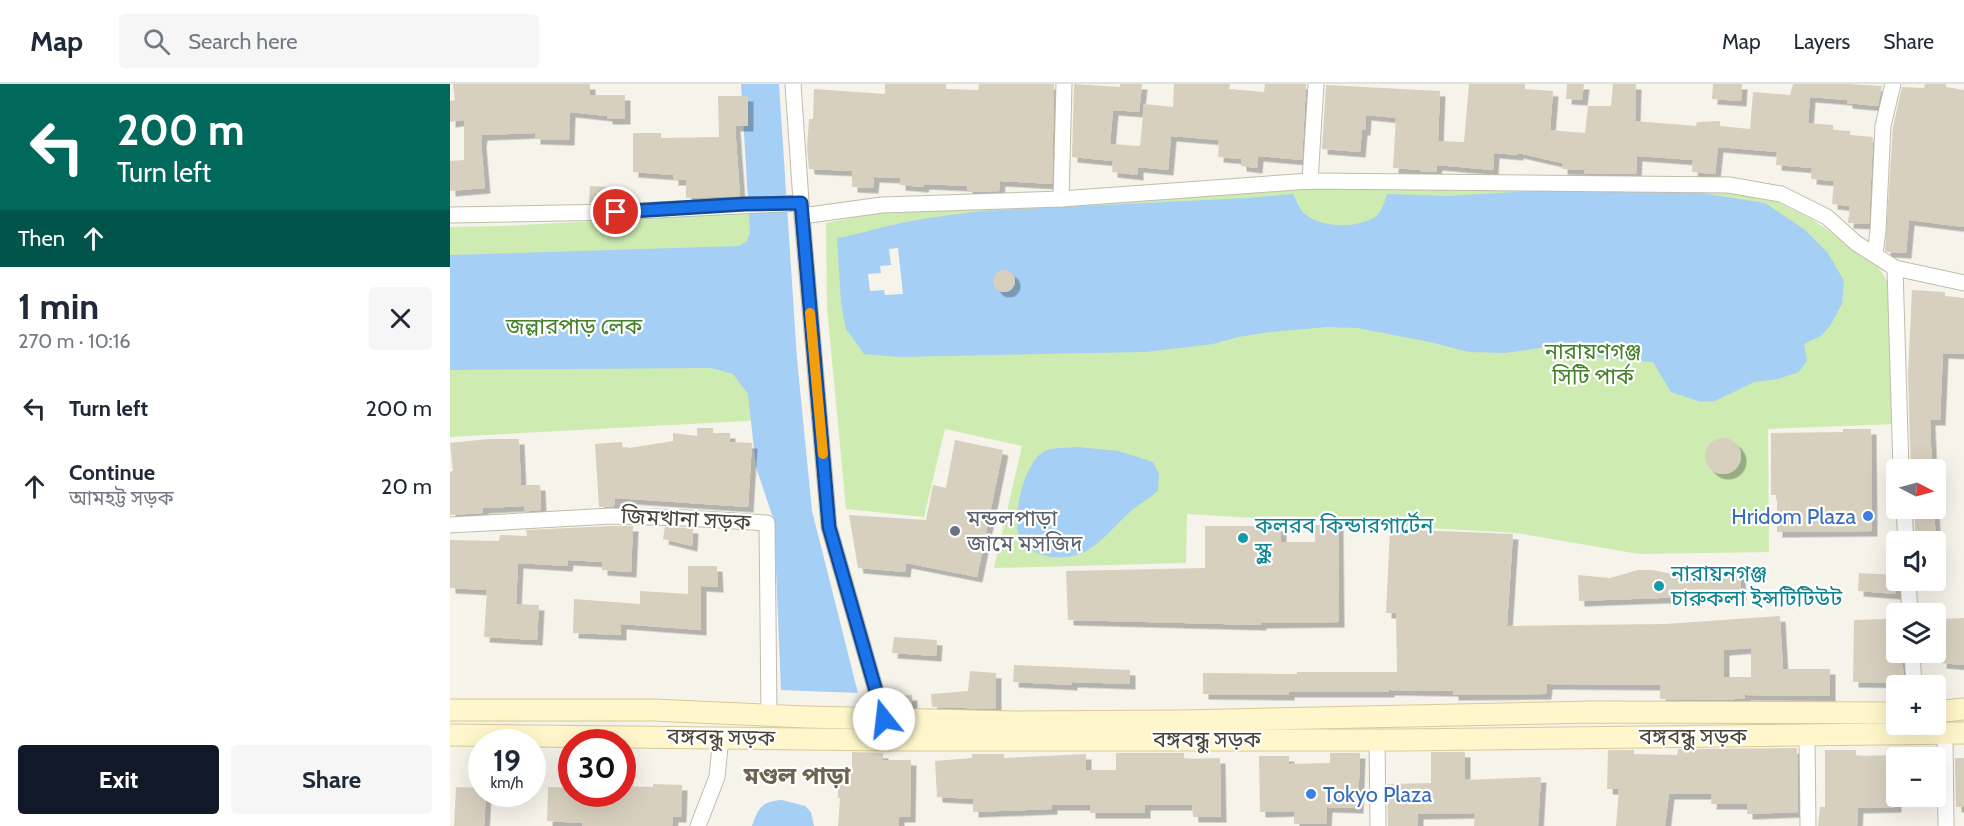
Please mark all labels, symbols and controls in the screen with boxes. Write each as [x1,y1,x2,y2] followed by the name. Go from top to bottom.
[119,14,539,68] search box
[30,24,83,58] text: Map
[140,25,173,58] icon: search
[188,28,297,55] text: Search here
[1722,29,1761,54] text: Map
[1794,29,1850,54] text: Layers
[1883,29,1934,54] text: Share
[117,104,244,156] text: 200 m
[18,108,96,186] icon: left
[117,156,211,189] text: Turn left
[590,186,641,237] pin
[599,195,632,228] icon: arrive
[77,222,110,255] icon: ahead
[18,225,65,252] text: Then
[18,284,99,328] text: 1 min
[369,287,432,350] button: close
[505,313,643,340] park label: জল্লারপাড় লেক
[18,329,131,353] text: 270 m · 10:16
[1544,338,1641,390] park label: নারায়ণগঞ্জ সিটি পার্ক
[18,392,51,425] icon: left
[69,395,148,422] text: Turn left
[366,395,432,422] text: 200 m
[69,459,155,486] text: Continue
[1886,459,1946,519] north arrow
[1886,459,1946,807] map controls
[18,470,51,503] icon: ahead
[381,473,432,500] text: 20 m
[69,486,174,510] text: আমহট্ট সড়ক
[619,502,752,536] street label: জিমখানা সড়ক
[1731,503,1856,530] place label: Hridom Plaza
[966,505,1083,557] place label: মন্ডলপাড়া জামে মসজিদ
[1861,509,1875,523] marker: Hridom Plaza
[1254,511,1434,564] place label: কলরব কিন্ডারগার্টেন স্কুল
[948,524,962,538] marker: মন্ডলপাড়া জামে মসজিদ
[1236,531,1250,545] marker: কলরব কিন্ডারগার্টেন স্কুল
[1886,531,1946,591] button: sound
[1670,560,1843,612] place label: নারায়নগঞ্জ চারুকলা ইন্সটিটিউট
[1652,579,1666,593] marker: নারায়নগঞ্জ চারুকলা ইন্সটিটিউট
[1886,603,1946,663] button: layers
[1886,675,1946,735] button: +
[852,687,916,751] position arrow
[666,723,776,753] street label: বঙ্গবন্ধু সড়ক
[1638,723,1747,751] street label: বঙ্গবন্ধু সড়ক
[1152,726,1261,754] street label: বঙ্গবন্ধু সড়ক
[558,729,636,807] speed limit sign: 30
[493,742,521,779] text: 19
[18,745,219,814] button: Exit
[231,745,432,814] button: Share
[1886,747,1946,807] button: −
[743,761,852,790] district label: মণ্ডল পাড়া
[491,774,523,792] text: km/h
[1323,781,1432,808] place label: Tokyo Plaza
[1304,787,1318,801] marker: Tokyo Plaza

